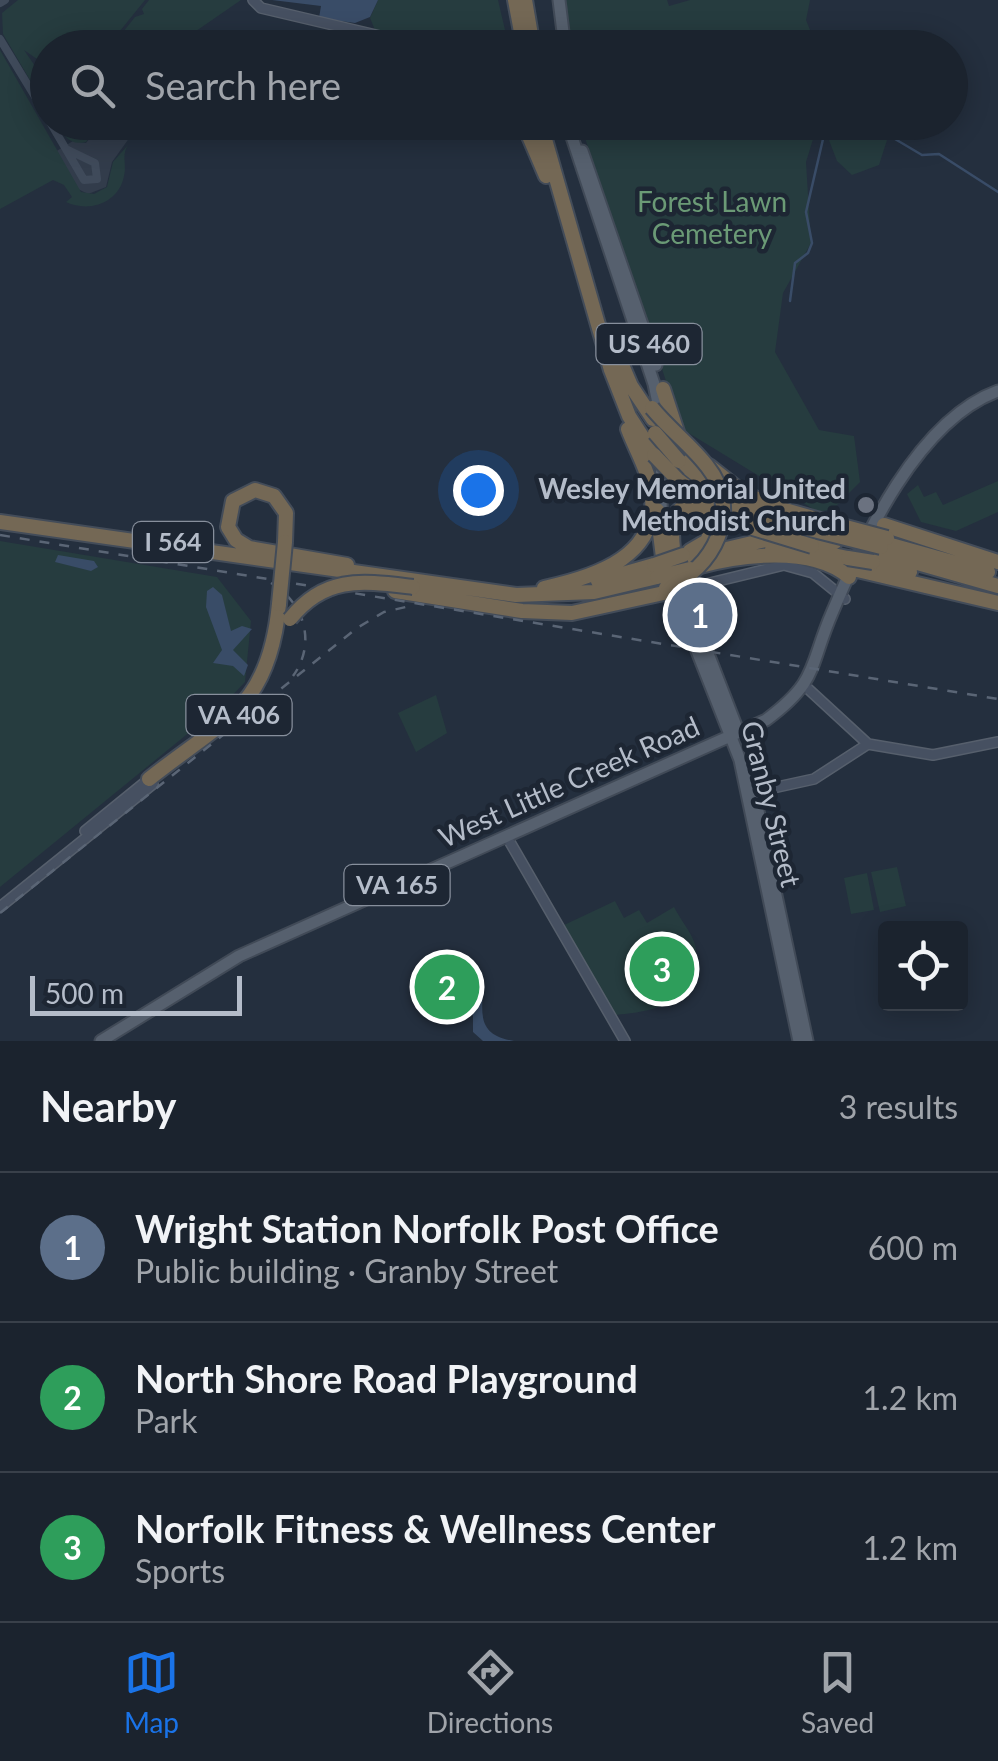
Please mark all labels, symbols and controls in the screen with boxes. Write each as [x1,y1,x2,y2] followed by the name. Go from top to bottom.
[30,30,968,140] search box
[65,58,120,113] icon: search
[145,62,341,108] text: Search here
[637,184,787,250] park label: Forest Lawn Cemetery
[596,324,702,364] road number: US 460
[453,465,504,516] your location
[538,471,846,537] place label: Wesley Memorial United Methodist Church
[855,494,877,516] marker: Wesley Memorial United Methodist Church
[133,522,213,562] road number: I 564
[668,578,732,652] pin: 1
[186,695,292,735] road number: VA 406
[433,708,704,854] street label: West Little Creek Road
[735,717,809,890] street label: Granby Street
[344,865,450,905] road number: VA 165
[878,921,968,1011] map controls
[878,921,968,1011] button: locate
[630,932,694,1006] pin: 3
[414,950,480,1024] pin: 2
[30,971,242,1016] scale bar
[45,976,124,1010] text: 500 m
[40,1081,177,1131] text: Nearby
[839,1087,958,1126] text: 3 results
[135,1205,719,1251] text: Wright Station Norfolk Post Office
[63,1228,82,1267] text: 1
[868,1228,958,1267] text: 600 m
[135,1251,558,1290] text: Public building · Granby Street
[135,1355,638,1401] text: North Shore Road Playground
[63,1378,82,1417] text: 2
[863,1378,958,1417] text: 1.2 km
[135,1401,198,1440] text: Park
[135,1505,716,1551] text: Norfolk Fitness & Wellness Center
[63,1528,82,1567] text: 3
[863,1528,958,1567] text: 1.2 km
[135,1551,225,1590] text: Sports
[124,1645,179,1739] tab: Map
[427,1645,553,1739] tab: Directions
[801,1645,874,1739] tab: Saved

